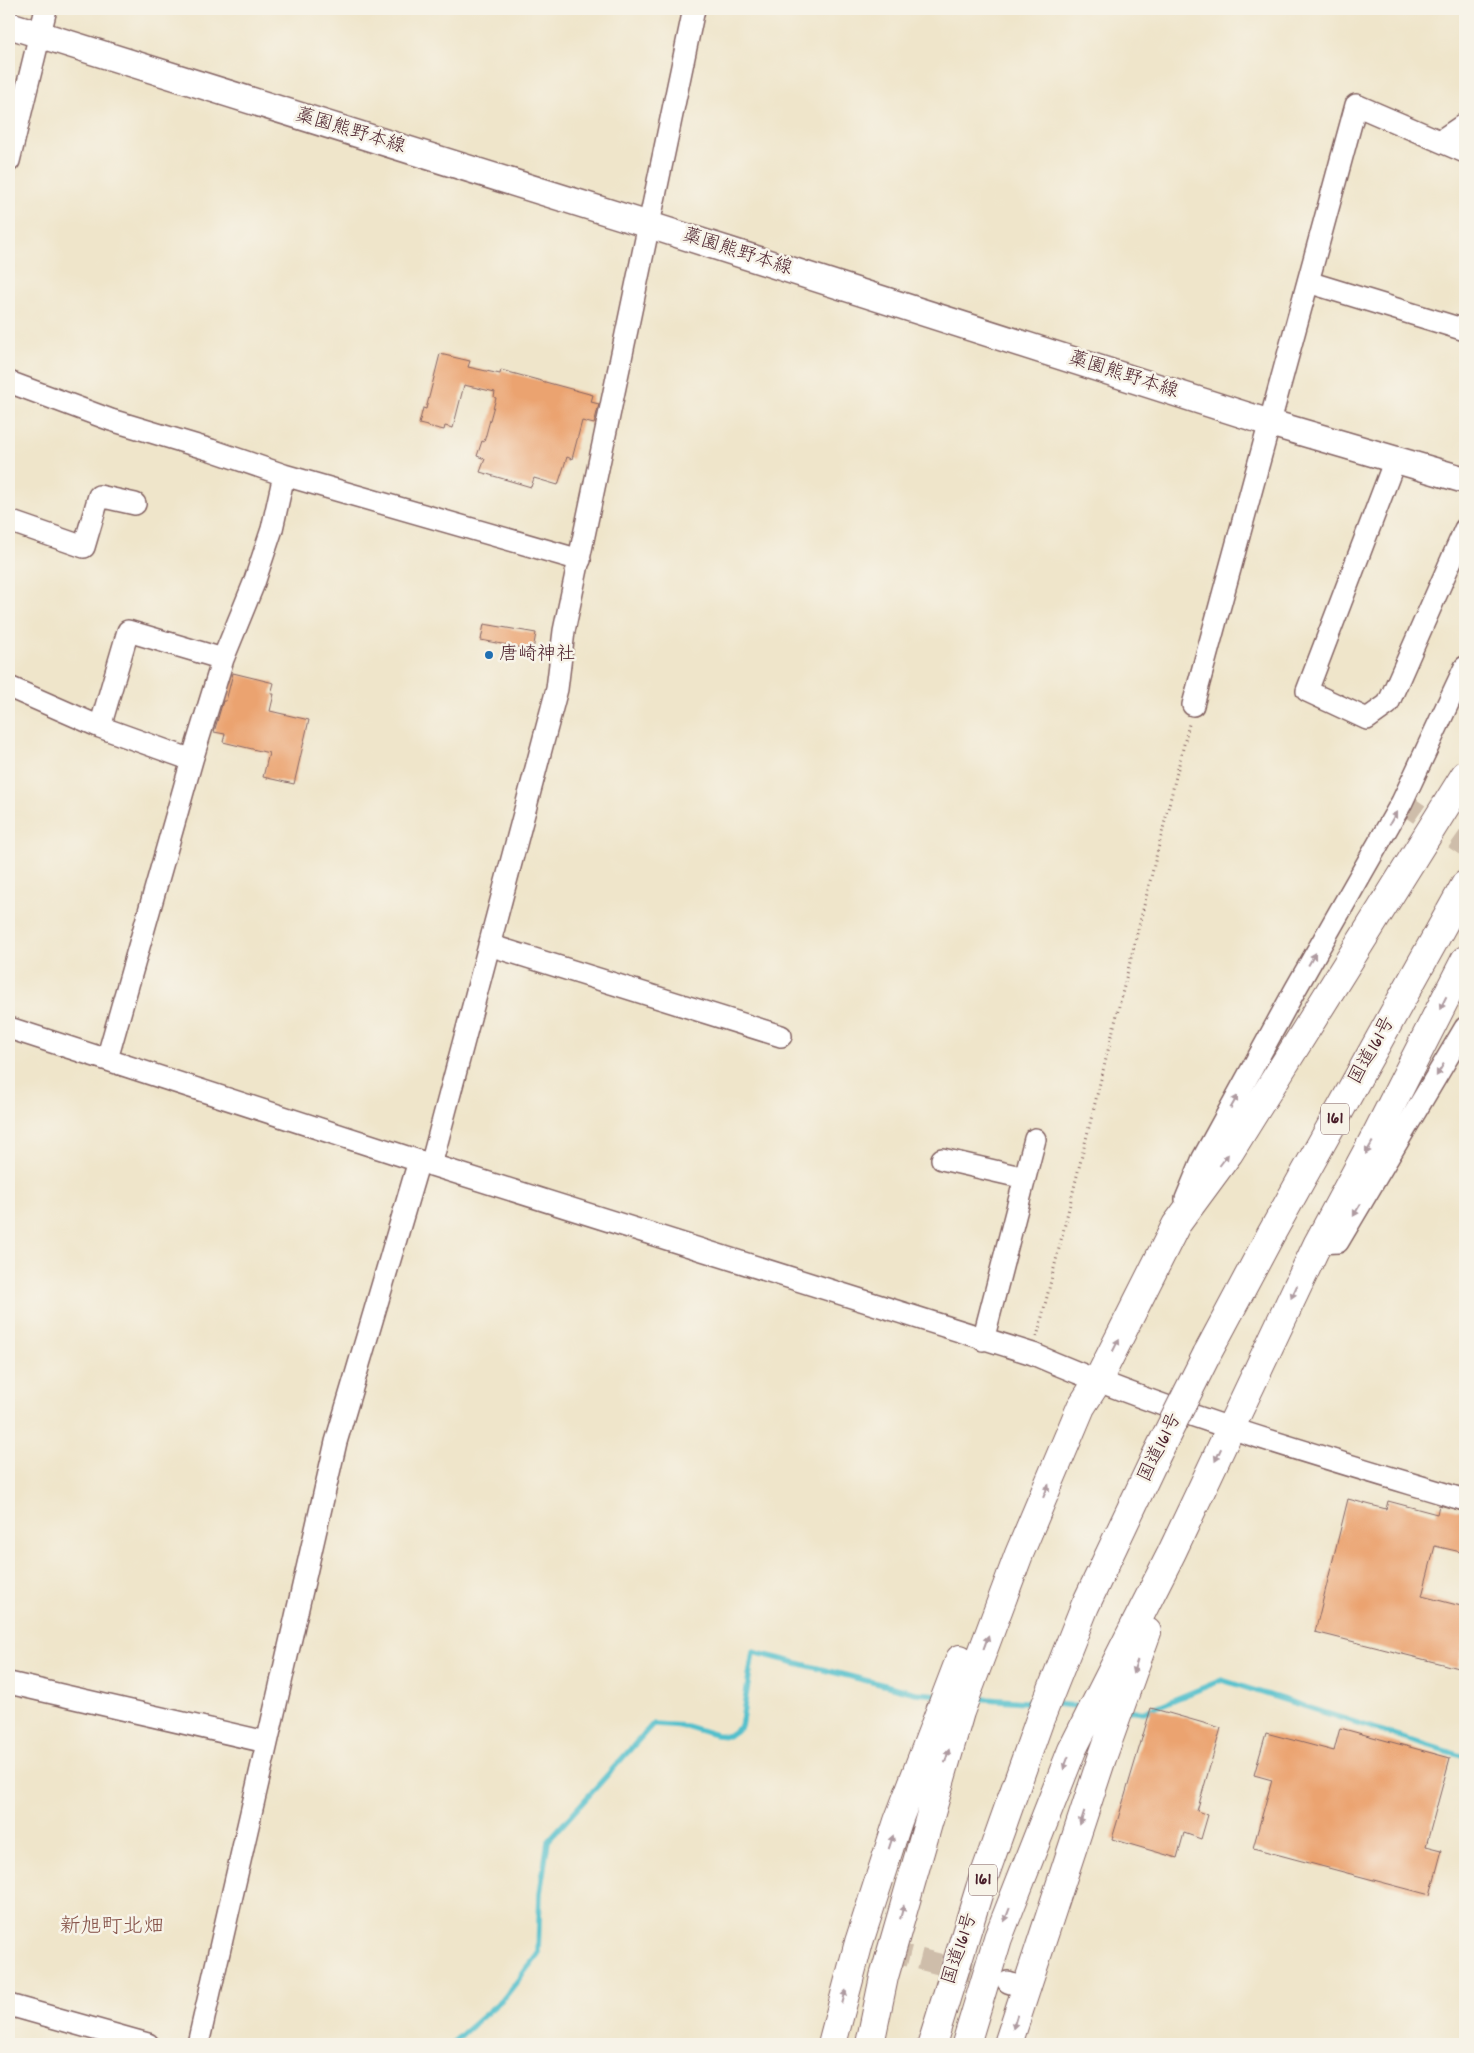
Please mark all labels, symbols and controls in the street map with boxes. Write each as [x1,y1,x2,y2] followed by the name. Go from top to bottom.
[292,102,408,162] street label: 藁園熊野本線
[679,223,795,283] street label: 藁園熊野本線
[1065,346,1181,406] street label: 藁園熊野本線
[499,642,575,669] place label: 唐崎神社
[483,649,495,661] marker: 唐崎神社
[1388,811,1397,825] one-way arrow
[1308,953,1317,966] one-way arrow
[1439,996,1447,1010] one-way arrow
[1343,1012,1403,1090] street label: 国道161号
[1436,1064,1445,1077] one-way arrow
[1230,1094,1238,1109] one-way arrow
[1321,1104,1349,1134] road number: 161
[1365,1141,1374,1155] one-way arrow
[1219,1153,1229,1167] one-way arrow
[1353,1203,1362,1217] one-way arrow
[1290,1285,1298,1299] one-way arrow
[1112,1337,1120,1352] one-way arrow
[1133,1409,1189,1487] street label: 国道161号
[1214,1448,1222,1462] one-way arrow
[1042,1483,1050,1498] one-way arrow
[982,1634,990,1649] one-way arrow
[1131,1660,1138,1675] one-way arrow
[944,1748,952,1763] one-way arrow
[1062,1756,1069,1771] one-way arrow
[1078,1810,1085,1825] one-way arrow
[888,1834,896,1849] one-way arrow
[969,1864,997,1896] road number: 161
[899,1904,907,1919] one-way arrow
[1003,1908,1011,1923] one-way arrow
[937,1909,985,1989] street label: 国道161号
[60,1913,165,1943] district label: 新旭町北畑
[840,1990,848,2005] one-way arrow
[1011,2015,1019,2030] one-way arrow

